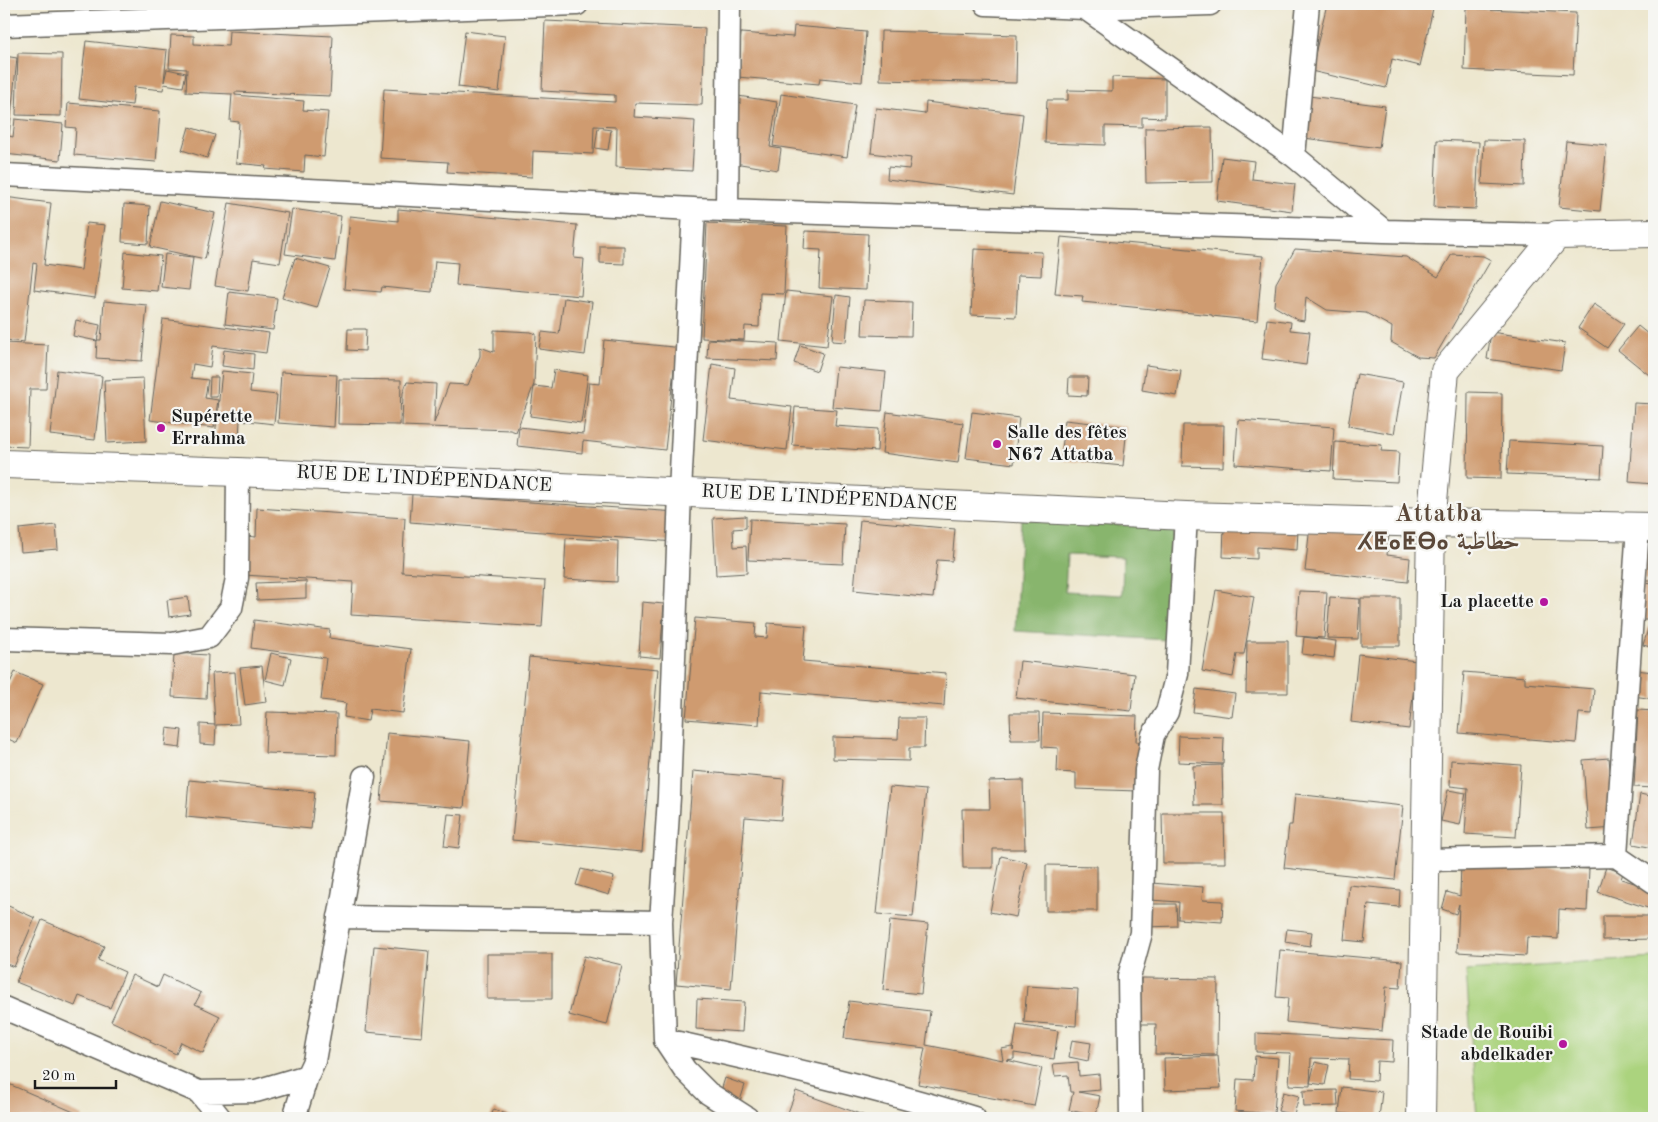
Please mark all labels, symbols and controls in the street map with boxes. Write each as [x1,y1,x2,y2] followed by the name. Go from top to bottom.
[171,408,253,449] place label: Supérette Errahma
[155,422,167,434] marker: Supérette Errahma
[1007,424,1127,465] place label: Salle des fêtes N67 Attatba
[991,438,1003,450] marker: Salle des fêtes N67 Attatba
[296,460,553,496] street label: RUE DE L'INDÉPENDANCE
[701,479,958,515] street label: RUE DE L'INDÉPENDANCE
[1357,503,1520,555] district label: Attatba ⵃⵟⴰⵟⴱⴰ حطاطبة
[1440,593,1534,612] place label: La placette
[1538,596,1550,608] marker: La placette
[1420,1024,1553,1065] place label: Stade de Rouibi abdelkader
[1557,1038,1569,1050] marker: Stade de Rouibi abdelkader
[35,1057,116,1089] scale bar
[42,1069,76,1084] text: 20 m

